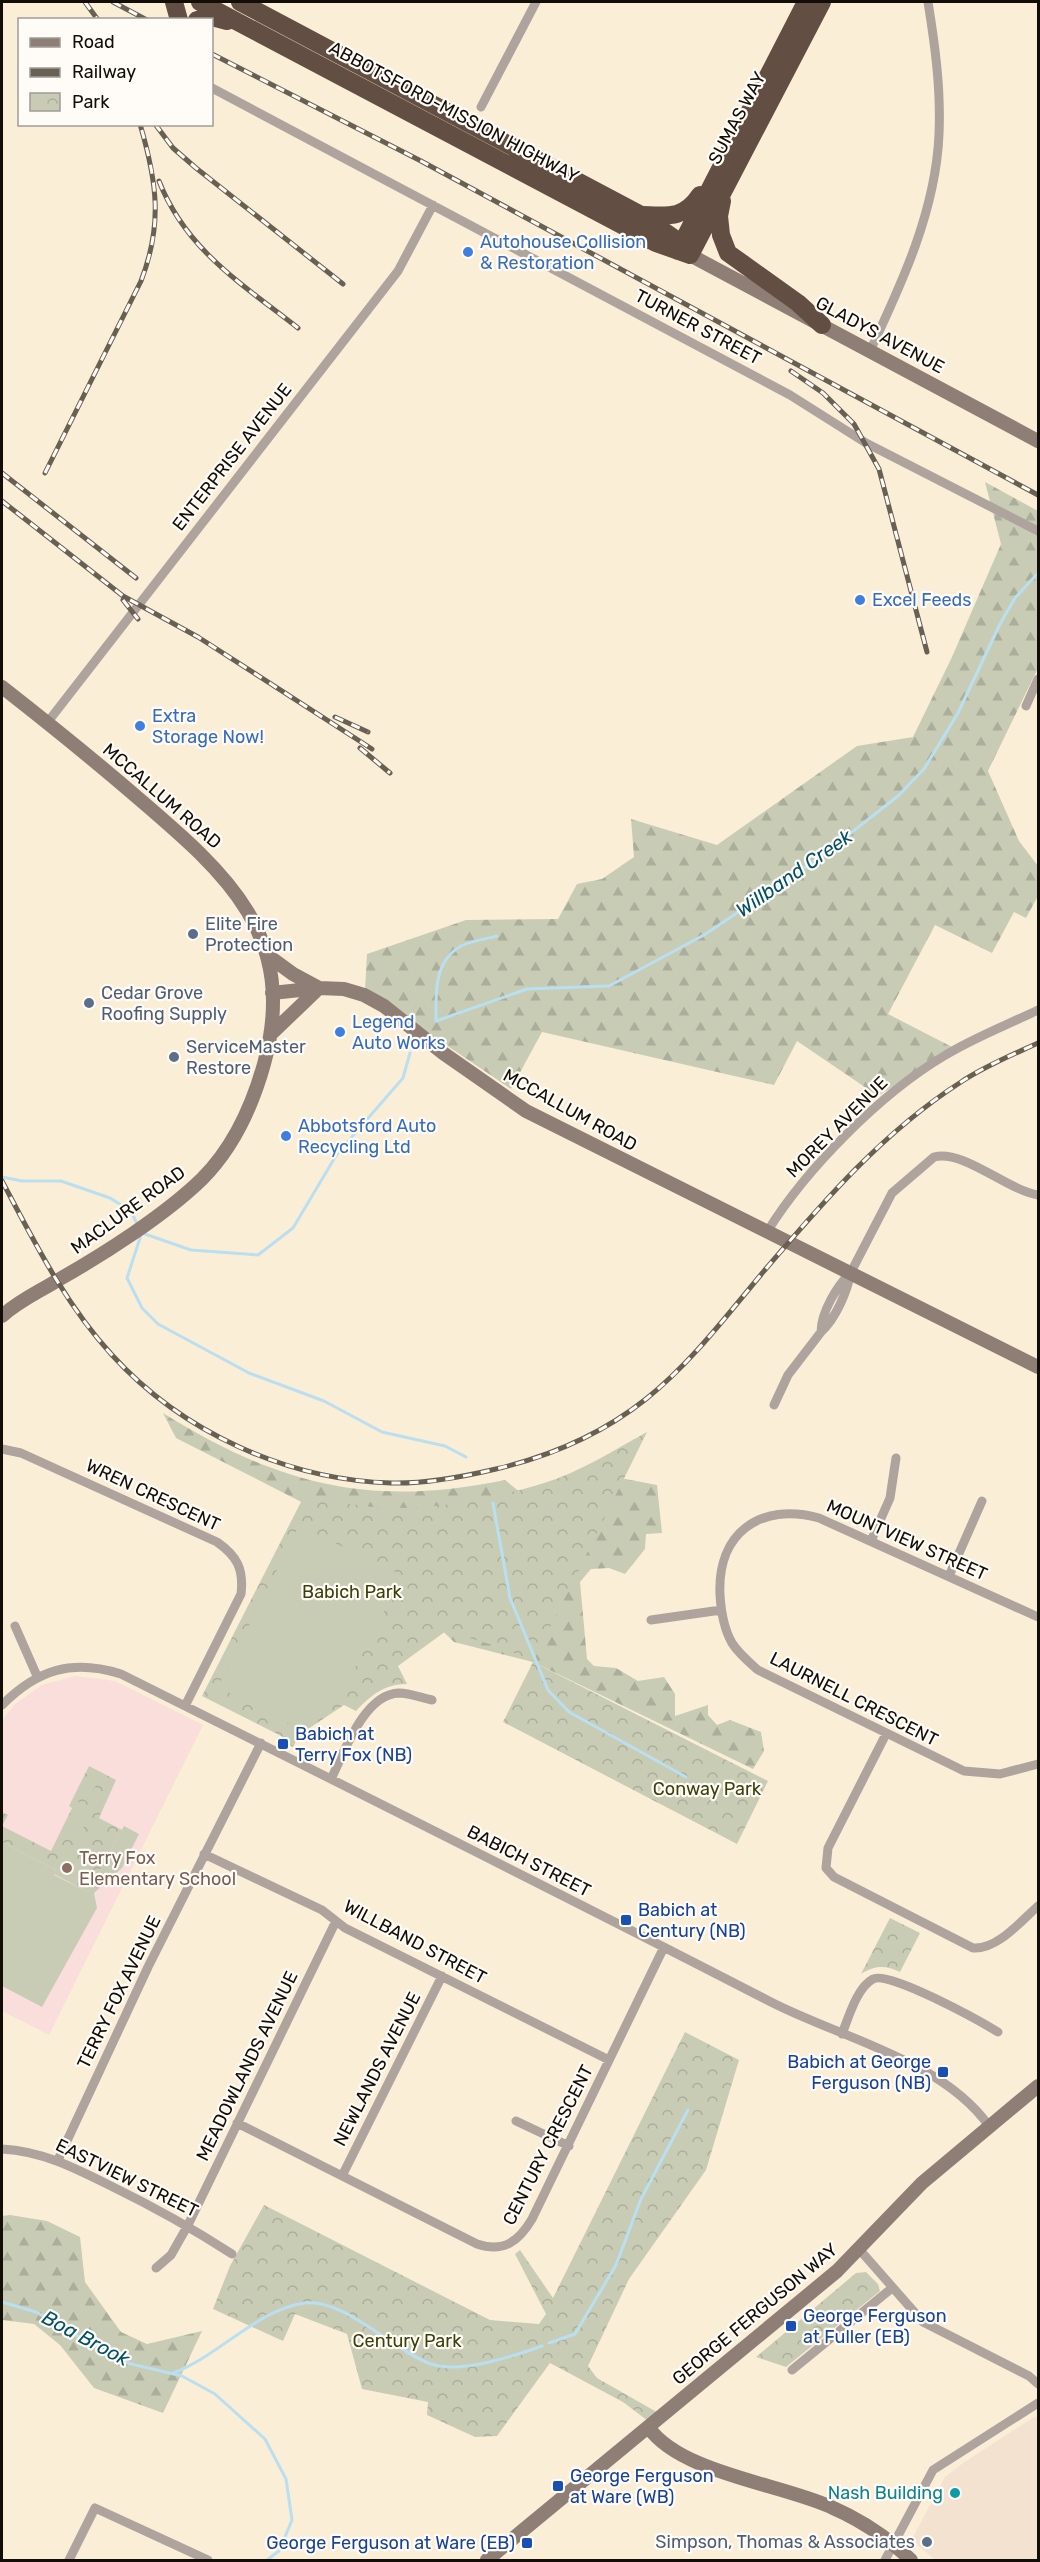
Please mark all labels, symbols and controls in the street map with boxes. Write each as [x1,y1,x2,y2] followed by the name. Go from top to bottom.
[18,18,213,126] legend
[72,31,115,53] text: Road
[325,37,583,188] street label: ABBOTSFORD-MISSION HIGHWAY
[72,61,136,83] text: Railway
[703,68,771,168] street label: SUMAS WAY
[72,91,110,113] text: Park
[480,231,646,274] place label: Autohouse Collision & Restoration
[461,245,475,259] marker: Autohouse Collision & Restoration
[631,284,765,370] street label: TURNER STREET
[812,292,948,378] street label: GLADYS AVENUE
[168,379,296,535] street label: ENTERPRISE AVENUE
[872,589,972,611] place label: Excel Feeds
[853,593,867,607] marker: Excel Feeds
[152,705,264,748] place label: Extra Storage Now!
[133,719,147,733] marker: Extra Storage Now!
[98,739,226,853] street label: MCCALLUM ROAD
[731,824,857,922] water label: Willband Creek
[205,913,293,956] place label: Elite Fire Protection
[186,927,200,941] marker: Elite Fire Protection
[101,982,227,1025] place label: Cedar Grove Roofing Supply
[82,996,96,1010] marker: Cedar Grove Roofing Supply
[352,1011,446,1054] place label: Legend Auto Works
[333,1025,347,1039] marker: Legend Auto Works
[186,1036,306,1079] place label: ServiceMaster Restore
[167,1050,181,1064] marker: ServiceMaster Restore
[499,1064,641,1156] street label: MCCALLUM ROAD
[782,1072,892,1182] street label: MOREY AVENUE
[298,1115,436,1158] place label: Abbotsford Auto Recycling Ltd
[279,1129,293,1143] marker: Abbotsford Auto Recycling Ltd
[67,1161,189,1259] street label: MACLURE ROAD
[82,1454,224,1536] street label: WREN CRESCENT
[823,1495,991,1585] street label: MOUNTVIEW STREET
[302,1581,403,1603] park label: Babich Park
[766,1647,942,1751] street label: LAURNELL CRESCENT
[295,1723,412,1766] place label: Babich at Terry Fox (NB)
[276,1737,290,1751] marker: Babich at Terry Fox (NB)
[653,1778,762,1800] park label: Conway Park
[464,1820,594,1902] street label: BABICH STREET
[79,1847,236,1890] place label: Terry Fox Elementary School
[60,1861,74,1875] marker: Terry Fox Elementary School
[340,1895,490,1989] street label: WILLBAND STREET
[638,1899,746,1942] place label: Babich at Century (NB)
[72,1912,166,2072] street label: TERRY FOX AVENUE
[619,1913,633,1927] marker: Babich at Century (NB)
[191,1968,303,2164] street label: MEADOWLANDS AVENUE
[329,1988,425,2150] street label: NEWLANDS AVENUE
[787,2051,931,2094] place label: Babich at George Ferguson (NB)
[498,2061,598,2229] street label: CENTURY CRESCENT
[936,2065,950,2079] marker: Babich at George Ferguson (NB)
[52,2134,202,2222] street label: EASTVIEW STREET
[668,2238,842,2390] street label: GEORGE FERGUSON WAY
[38,2305,134,2371] water label: Boa Brook
[803,2305,947,2348] place label: George Ferguson at Fuller (EB)
[784,2319,798,2333] marker: George Ferguson at Fuller (EB)
[353,2330,462,2352] park label: Century Park
[570,2465,714,2508] place label: George Ferguson at Ware (WB)
[551,2479,565,2493] marker: George Ferguson at Ware (WB)
[828,2482,943,2504] place label: Nash Building
[948,2486,962,2500] marker: Nash Building
[655,2531,915,2553] place label: Simpson, Thomas & Associates
[266,2532,515,2554] place label: George Ferguson at Ware (EB)
[920,2535,934,2549] marker: Simpson, Thomas & Associates
[520,2536,534,2550] marker: George Ferguson at Ware (EB)

